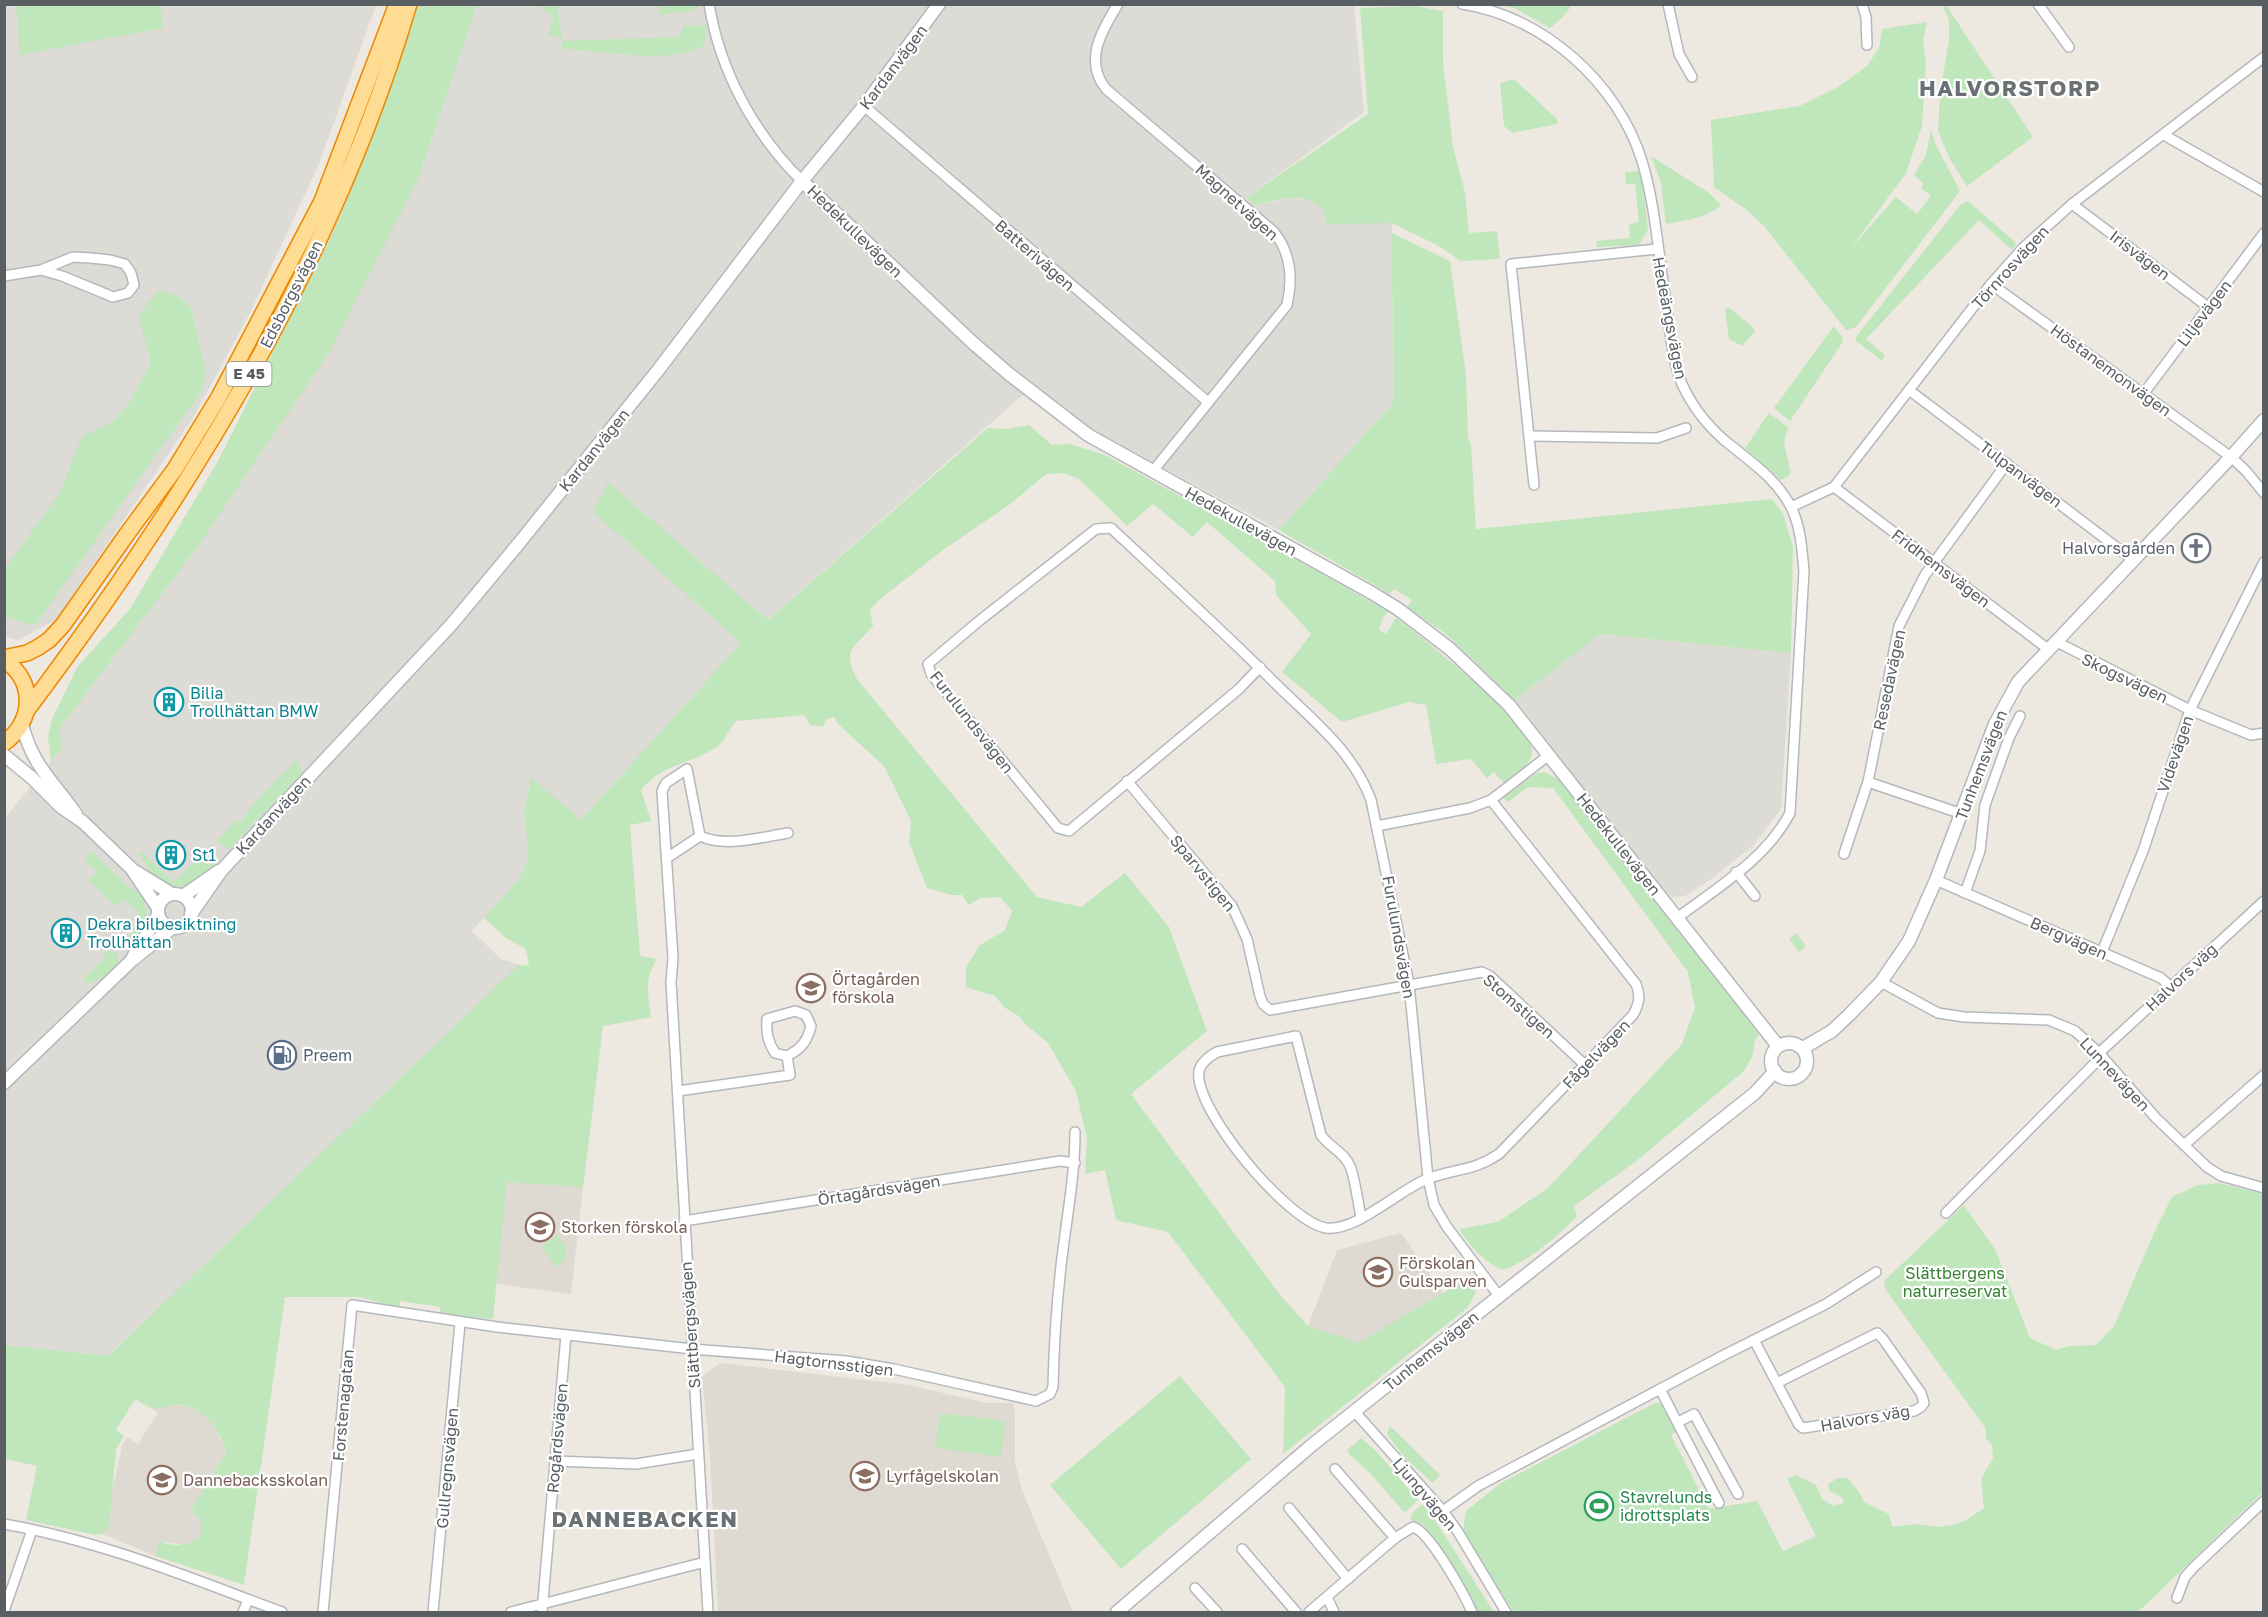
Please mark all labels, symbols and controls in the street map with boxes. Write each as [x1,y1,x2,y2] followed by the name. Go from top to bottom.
[855,21,931,113] street label: Kardanvägen
[1919,74,2101,101] district label: HALVORSTORP
[1191,159,1283,245] street label: Magnetvägen
[803,180,907,282] street label: Hedekullevägen
[991,215,1079,295] street label: Batterivägen
[1967,221,2053,313] street label: Törnrosvägen
[2106,226,2174,284] street label: Irisvägen
[255,237,327,351] street label: Edsborgsvägen
[1648,255,1692,381] street label: Hedeängsvägen
[2172,276,2236,350] street label: Liljevägen
[2047,319,2175,421] street label: Höstanemonvägen
[226,362,272,386] road number: E 45
[554,404,634,496] street label: Kardanvägen
[1976,436,2066,512] street label: Tulpanvägen
[1182,482,1300,560] street label: Hedekullevägen
[1888,524,1994,612] street label: Fridhemsvägen
[2180,532,2212,564] church icon: Halvorsgården
[2062,538,2175,558] place label: Halvorsgården
[1869,628,1909,732] street label: Resedavägen
[2079,649,2171,707] street label: Skogsvägen
[926,667,1018,777] street label: Furulundsvägen
[190,683,318,721] place label: Bilia Trollhättan BMW
[153,686,185,718] building icon: Bilia Trollhättan BMW
[1951,707,2011,823] street label: Tunhemsvägen
[2152,713,2198,795] street label: Videvägen
[231,771,315,859] street label: Kardanvägen
[1573,789,1665,899] street label: Hedekullevägen
[1166,831,1240,915] street label: Sparvstigen
[155,839,187,871] building icon: St1
[192,845,216,865] place label: St1
[1378,874,1420,1000] street label: Furulundsvägen
[2027,912,2111,964] street label: Bergvägen
[87,914,236,952] place label: Dekra bilbesiktning Trollhättan
[50,917,82,949] building icon: Dekra bilbesiktning Trollhättan
[2141,939,2221,1015] street label: Halvors väg
[832,969,920,1007] place label: Örtagården förskola
[1479,970,1559,1042] street label: Stomstigen
[795,972,827,1004] school or university icon: Örtagården förskola
[1558,1015,1634,1093] street label: Fågelvägen
[2076,1033,2154,1115] street label: Lunnevägen
[266,1039,298,1071] fuel station icon: Preem
[303,1045,352,1065] place label: Preem
[816,1170,942,1210] street label: Örtagårdsvägen
[524,1211,556,1243] school or university icon: Storken förskola
[561,1217,687,1237] place label: Storken förskola
[1399,1253,1487,1291] place label: Förskolan Gulsparven
[1362,1256,1394,1288] school or university icon: Förskolan Gulsparven
[676,1261,704,1389] street label: Slättbergsvägen
[1903,1263,2007,1301] park label: Slättbergens naturreservat
[1379,1307,1483,1395] street label: Tunhemsvägen
[773,1346,895,1380] street label: Hagtornsstigen
[328,1348,358,1462] street label: Forstenagatan
[542,1382,572,1494] street label: Rogårdsvägen
[1819,1400,1911,1436] street label: Halvors väg
[432,1407,462,1529] street label: Gullregnsvägen
[1389,1453,1461,1535] street label: Ljungvägen
[849,1460,881,1492] school or university icon: Lyrfågelskolan
[146,1464,178,1496] school or university icon: Dannebacksskolan
[886,1466,999,1486] place label: Lyrfågelskolan
[183,1470,328,1490] place label: Dannebacksskolan
[1620,1487,1712,1525] place label: Stavrelunds idrottsplats
[1583,1490,1615,1522] sports icon: Stavrelunds idrottsplats
[552,1505,738,1532] district label: DANNEBACKEN

